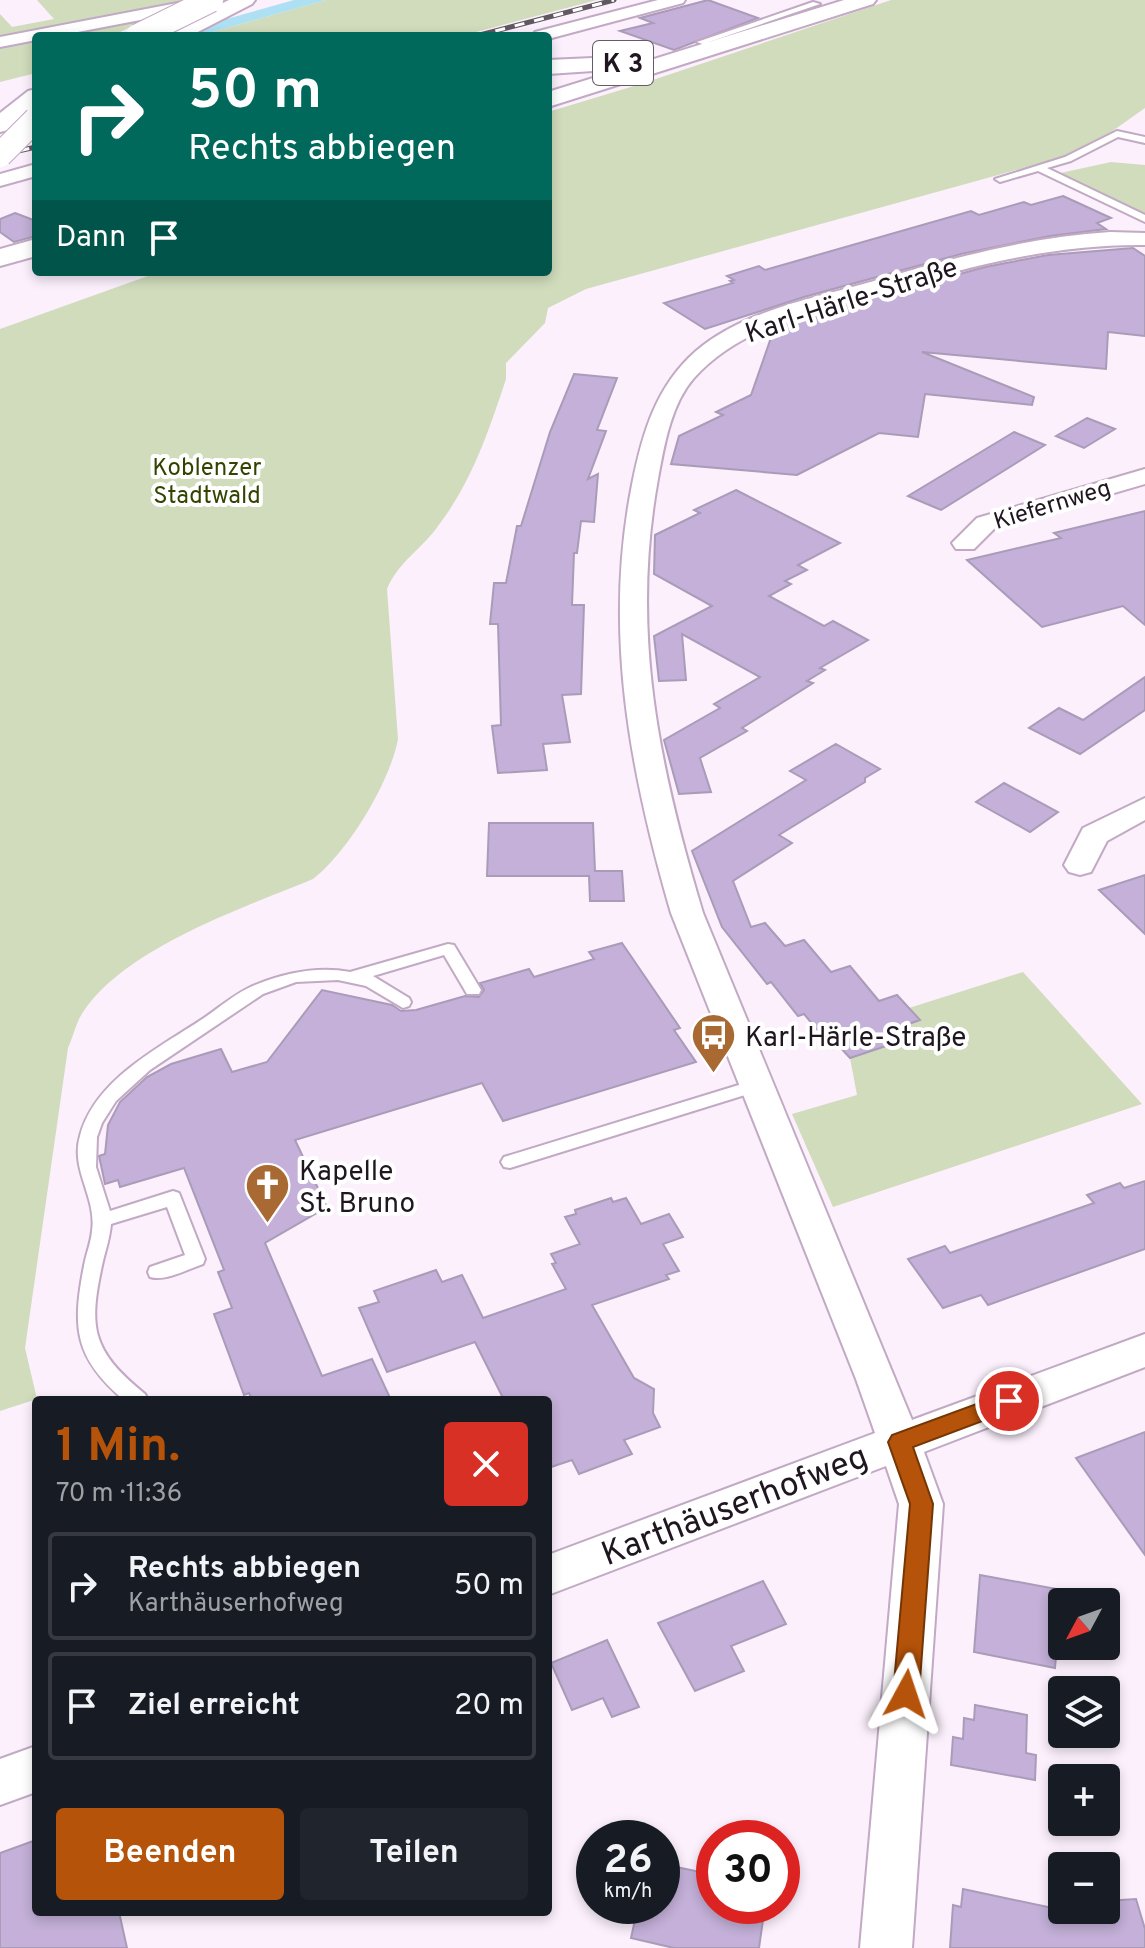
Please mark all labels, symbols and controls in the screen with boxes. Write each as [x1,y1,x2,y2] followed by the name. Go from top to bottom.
[593,41,653,85] road number: K 3
[188,58,322,128] text: 50 m
[56,64,160,168] icon: right
[188,127,456,173] text: Rechts abbiegen
[142,216,186,260] icon: arrive
[56,220,126,257] text: Dann
[741,251,963,353] street label: Karl-Härle-Straße
[152,454,262,512] park label: Koblenzer Stadtwald
[990,474,1115,538] street label: Kiefernweg
[690,1012,738,1075] bus stop icon: Karl-Härle-Straße
[745,1021,966,1057] place label: Karl-Härle-Straße
[299,1155,415,1223] place label: Kapelle St. Bruno
[244,1162,292,1225] church icon: Kapelle St. Bruno
[975,1367,1043,1435] pin
[987,1379,1031,1423] icon: arrive
[56,1418,180,1478] text: 1 Min.
[444,1422,528,1506] button: close
[596,1437,875,1578] street label: Karthäuserhofweg
[56,1478,182,1511] text: 70 m · 11:36
[128,1551,361,1588] text: Rechts abbiegen
[60,1564,104,1608] icon: right
[454,1568,524,1605] text: 50 m
[128,1588,344,1621] text: Karthäuserhofweg
[1048,1588,1120,1660] north arrow
[1048,1588,1120,1924] map controls
[864,1652,948,1736] position arrow
[1048,1676,1120,1748] button: layers
[60,1684,104,1728] icon: arrive
[128,1688,300,1725] text: Ziel erreicht
[454,1688,524,1725] text: 20 m
[1048,1764,1120,1836] button: +
[56,1808,284,1900] button: Beenden
[300,1808,528,1900] button: Teilen
[696,1820,800,1924] speed limit sign: 30
[603,1837,653,1887] text: 26
[1048,1852,1120,1924] button: −
[604,1879,652,1905] text: km/h

